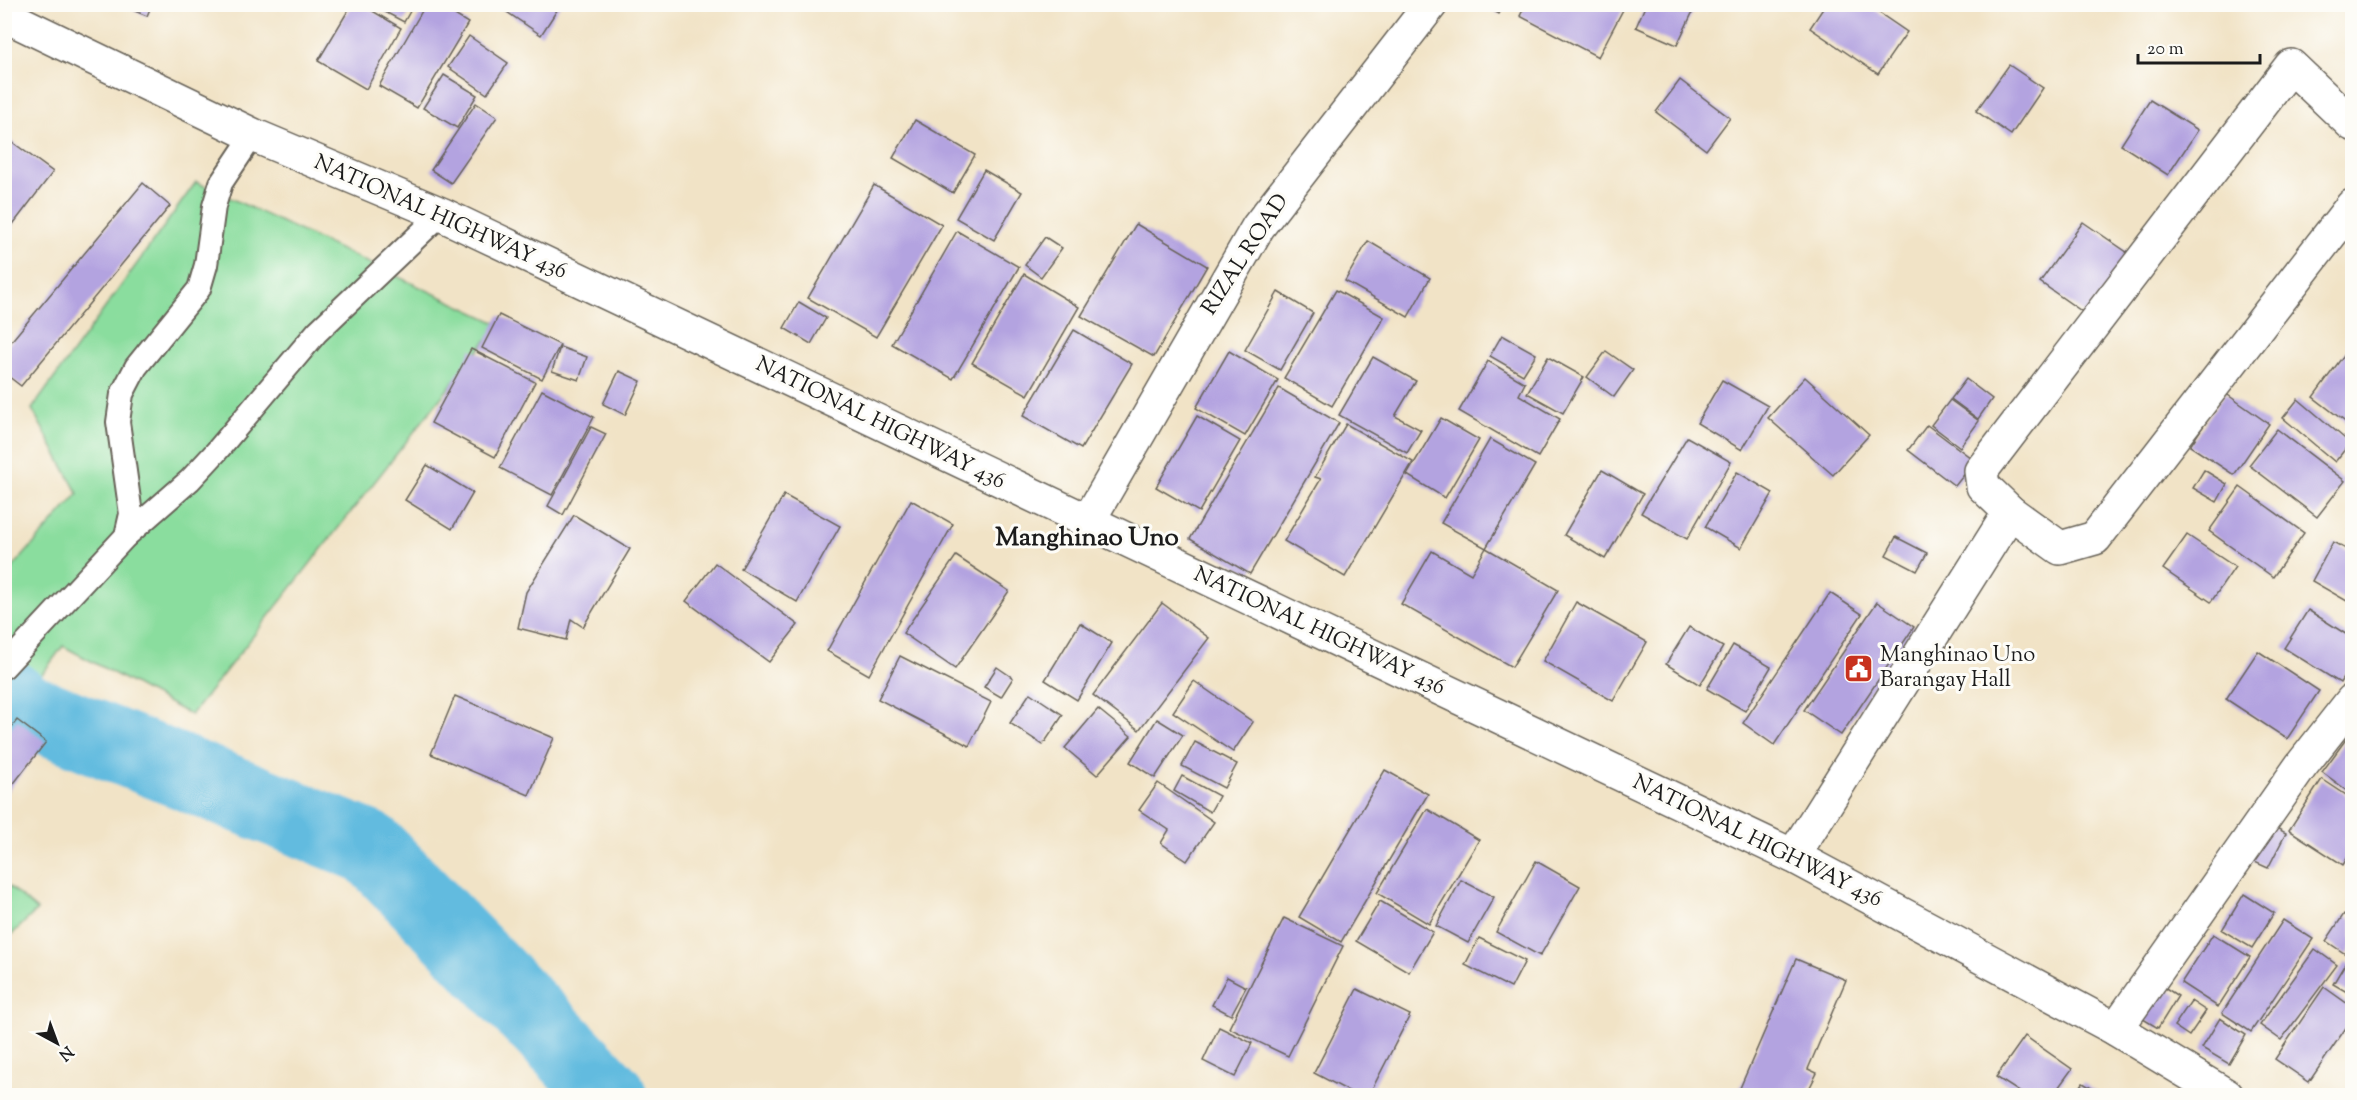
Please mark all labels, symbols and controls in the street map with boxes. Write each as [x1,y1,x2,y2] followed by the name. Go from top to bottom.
[2138,27,2260,65] scale bar
[2147,37,2184,63] text: 20 m
[308,148,572,288] street label: NATIONAL HIGHWAY 436
[1195,188,1297,322] street label: RIZAL ROAD
[750,349,1010,499] street label: NATIONAL HIGHWAY 436
[995,520,1179,557] district label: Manghinao Uno
[1188,560,1450,704] street label: NATIONAL HIGHWAY 436
[1880,640,2035,697] place label: Manghinao Uno Barangay Hall
[1843,653,1875,685] public building icon: Manghinao Uno Barangay Hall
[1627,767,1887,917] street label: NATIONAL HIGHWAY 436
[27,1013,87,1073] north arrow
[53,1040,78,1065] text: N

